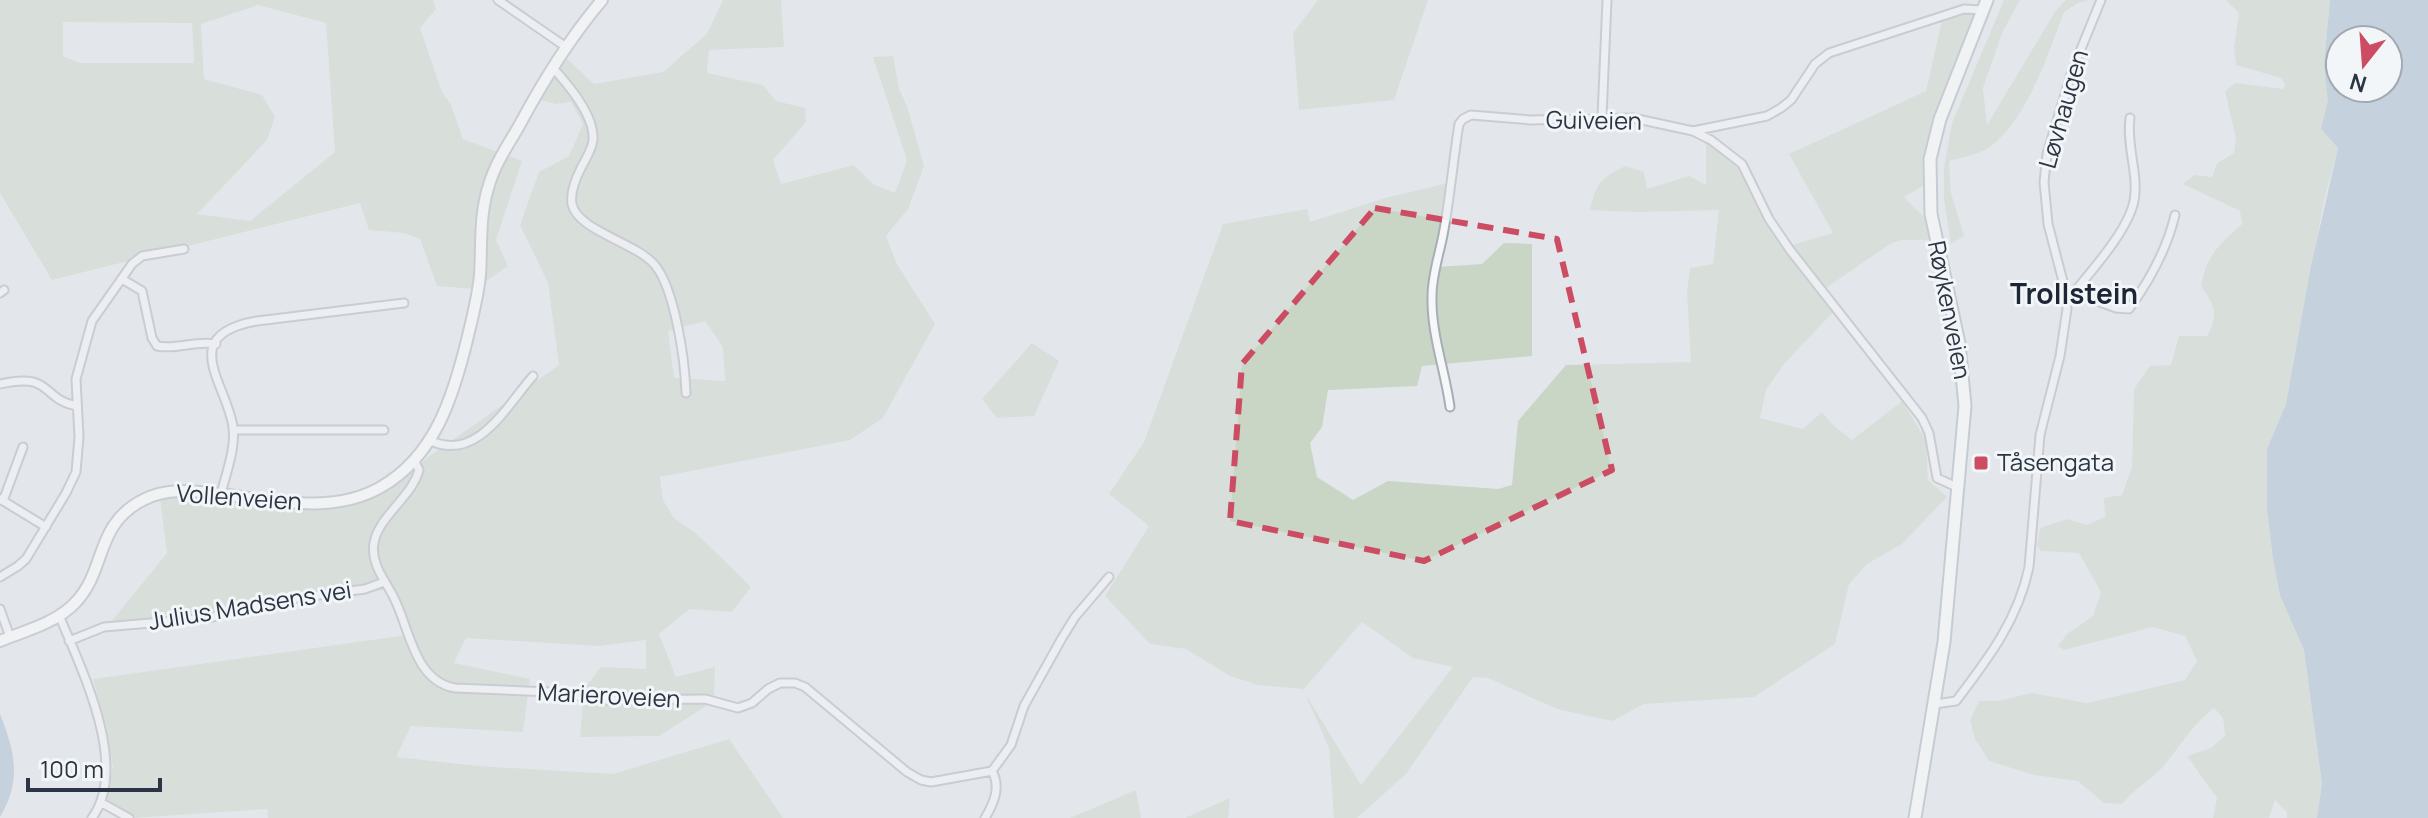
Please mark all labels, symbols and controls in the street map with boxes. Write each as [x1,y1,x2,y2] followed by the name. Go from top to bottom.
[2324,24,2404,104] north arrow
[2030,45,2095,172] street label: Løvhaugen
[2346,66,2370,100] text: N
[1546,102,1642,137] street label: Guiveien
[1921,238,1980,382] street label: Røykenveien
[2010,274,2138,312] district label: Trollstein
[1997,445,2114,478] place label: Tåsengata
[1972,454,1990,472] marker: Tåsengata
[175,476,303,517] street label: Vollenveien
[146,572,354,637] street label: Julius Madsens vei
[537,674,681,715] street label: Marieroveien
[28,742,160,792] scale bar
[40,752,104,785] text: 100 m

